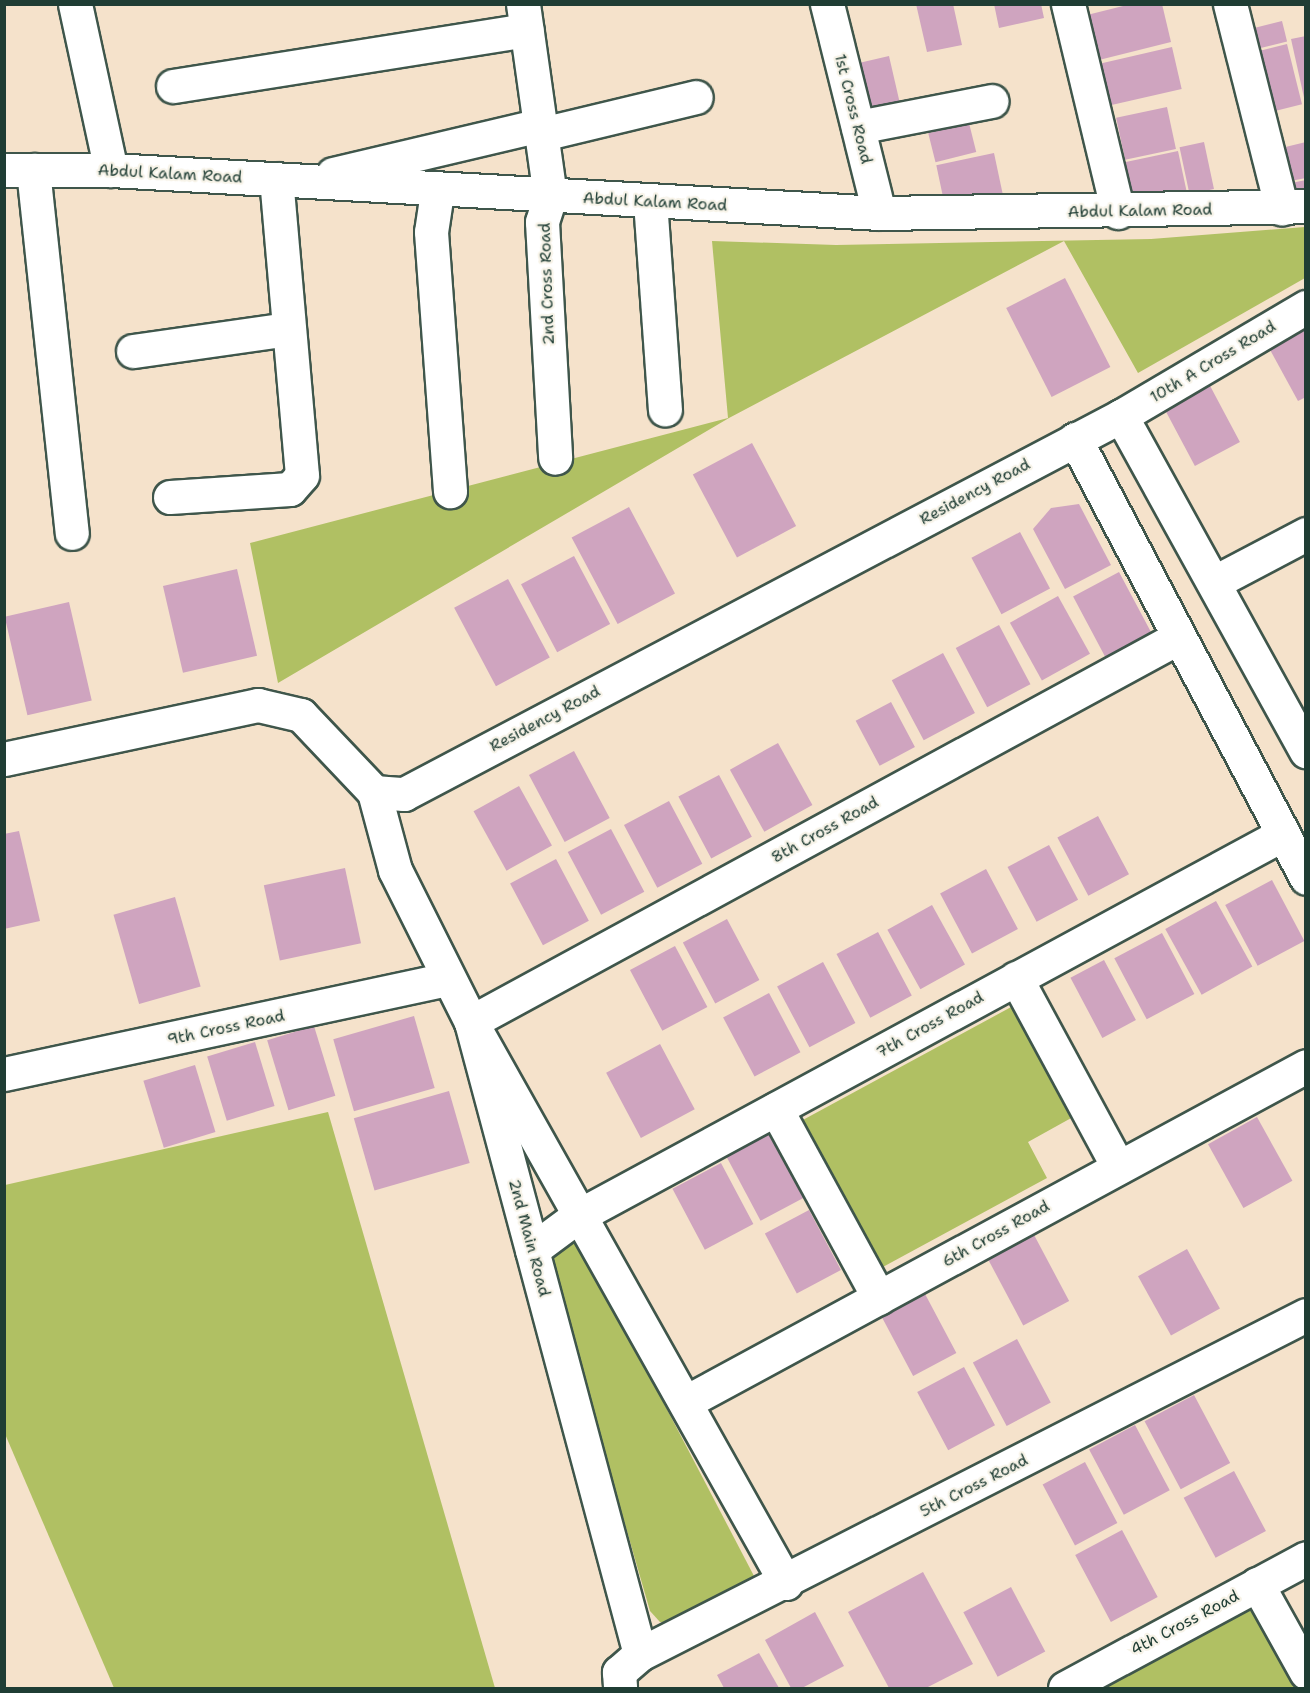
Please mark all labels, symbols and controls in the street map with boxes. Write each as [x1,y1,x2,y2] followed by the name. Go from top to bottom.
[830,52,876,166] street label: 1st Cross Road
[97,161,243,187] street label: Abdul Kalam Road
[582,189,728,215] street label: Abdul Kalam Road
[1068,200,1212,222] street label: Abdul Kalam Road
[535,222,559,346] street label: 2nd Cross Road
[1147,317,1279,407] street label: 10th A Cross Road
[916,455,1034,529] street label: Residency Road
[486,682,604,756] street label: Residency Road
[768,793,882,867] street label: 8th Cross Road
[873,988,987,1062] street label: 7th Cross Road
[165,1006,287,1050] street label: 9th Cross Road
[504,1177,554,1299] street label: 2nd Main Road
[939,1197,1053,1271] street label: 6th Cross Road
[917,1451,1031,1521] street label: 5th Cross Road
[1128,1586,1242,1660] street label: 4th Cross Road

